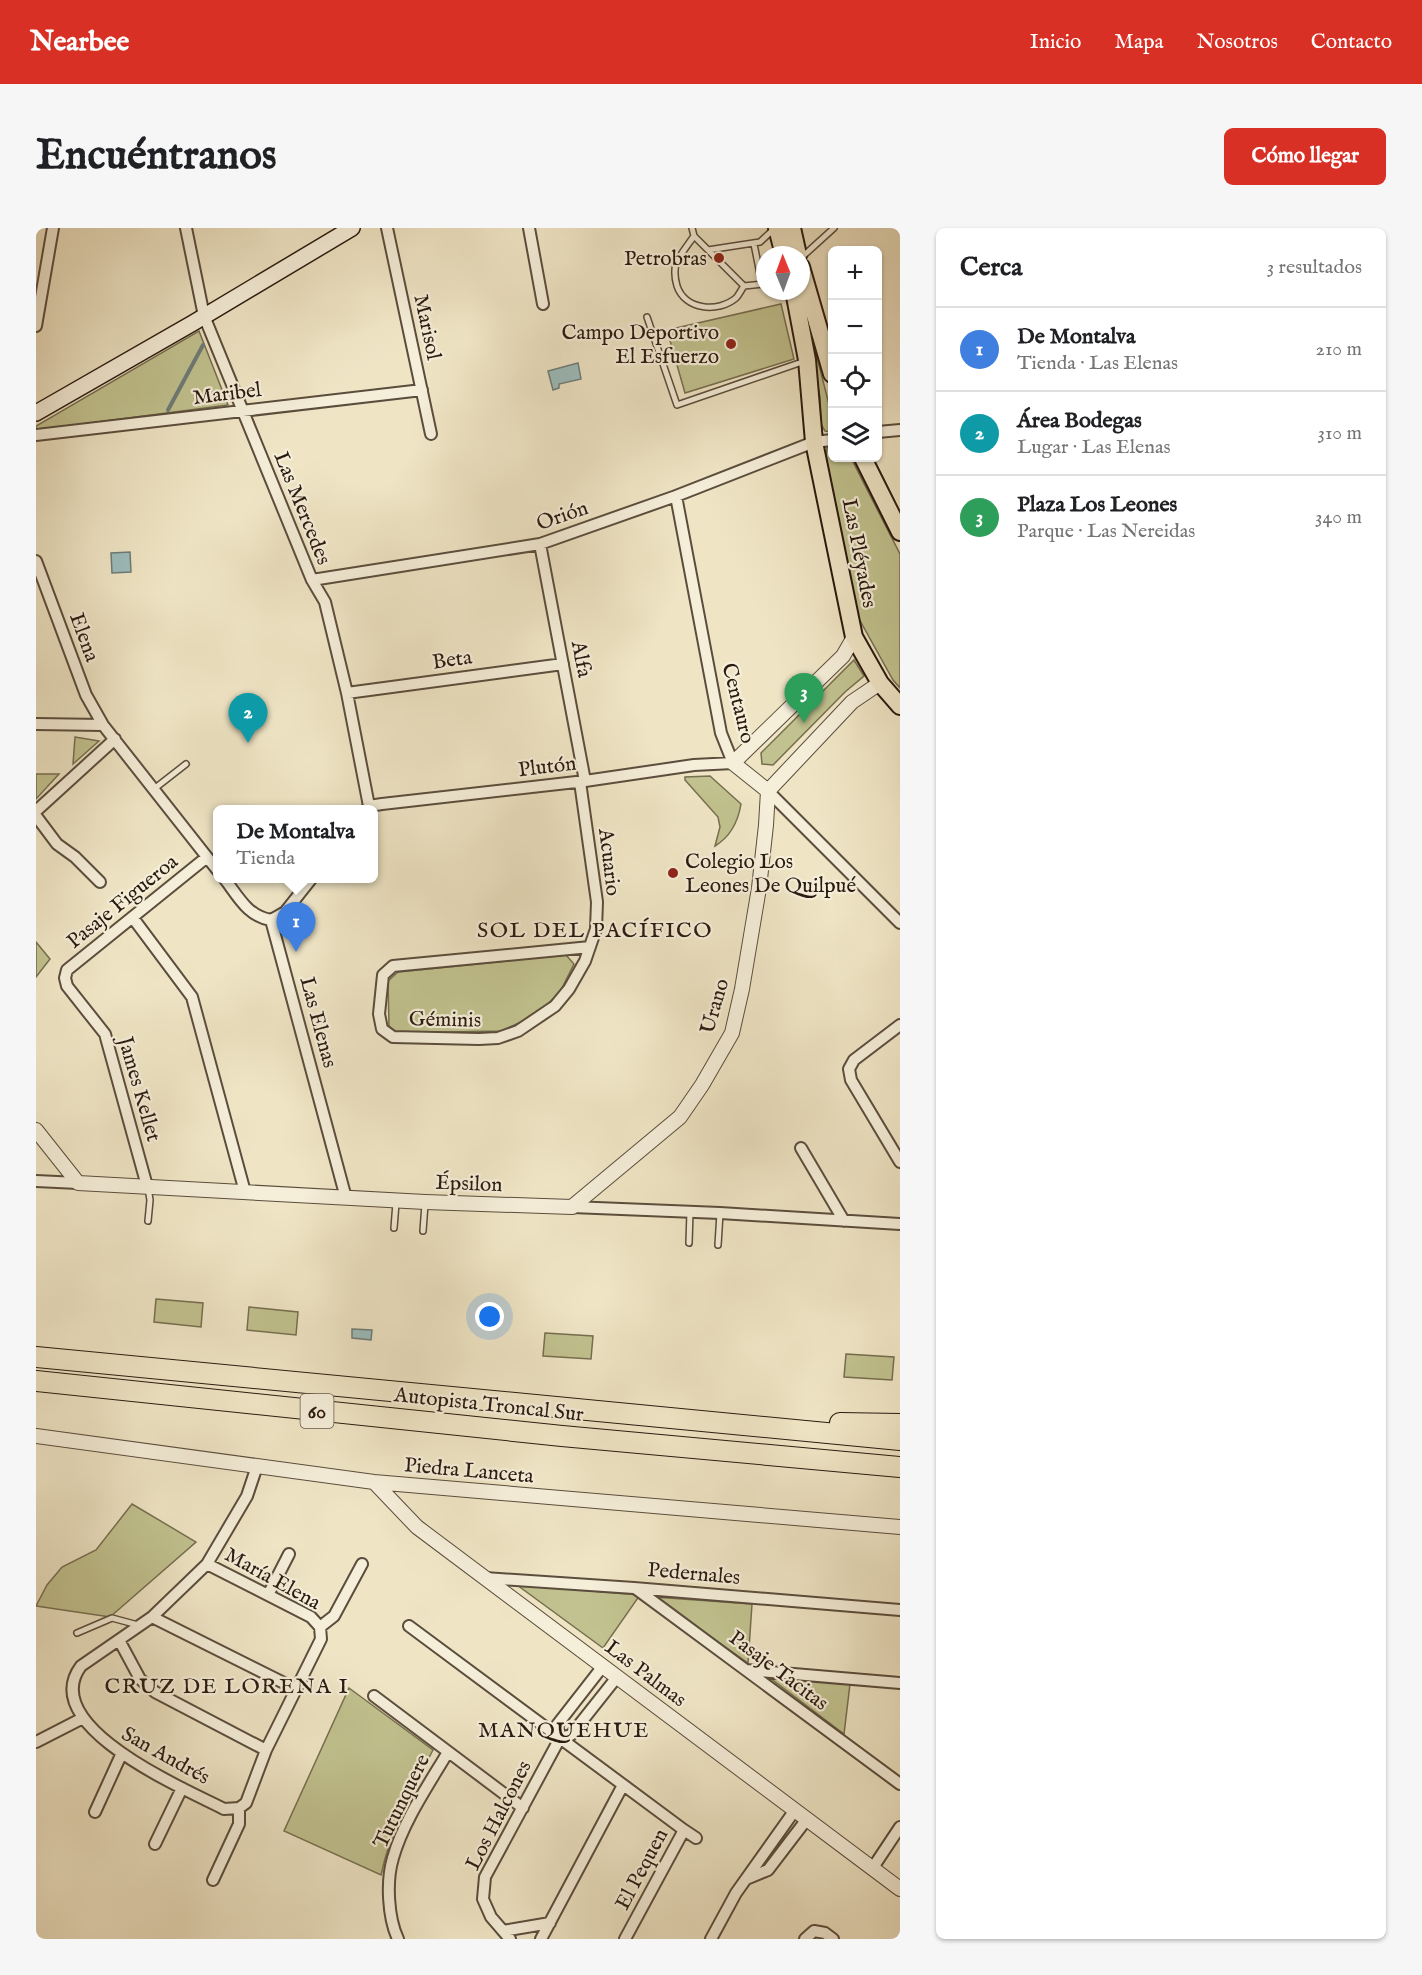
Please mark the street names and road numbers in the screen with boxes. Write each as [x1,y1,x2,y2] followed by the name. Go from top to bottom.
[406,292,447,363] street label: Marisol
[191,377,263,412] street label: Maribel
[267,448,337,569] street label: Las Mercedes
[533,495,592,538] street label: Orión
[835,496,882,610] street label: Las Pléyades
[62,609,105,667] street label: Elena
[564,638,597,681] street label: Alfa
[431,644,475,677] street label: Beta
[715,660,761,746] street label: Centauro
[517,751,578,784] street label: Plutón
[591,826,626,897] street label: Acuario
[62,848,185,955] street label: Pasaje Figueroa
[292,974,343,1071] street label: Las Elenas
[695,976,736,1037] street label: Urano
[409,1006,481,1035] street label: Géminis
[110,1032,166,1145] street label: James Kellet
[435,1169,503,1199] street label: Épsilon
[392,1382,585,1429] street label: Autopista Troncal Sur
[300,1394,334,1428] road number: 60
[403,1452,536,1491] street label: Piedra Lanceta
[219,1542,326,1617] street label: María Elena
[646,1557,741,1592] street label: Pedernales
[723,1625,833,1717] street label: Pasaje Tacitas
[599,1635,691,1714] street label: Las Palmas
[116,1721,214,1792] street label: San Andrés
[368,1750,437,1853] street label: Tutunquere
[460,1756,539,1875] street label: Los Halcones
[610,1824,675,1915] street label: El Pequen

